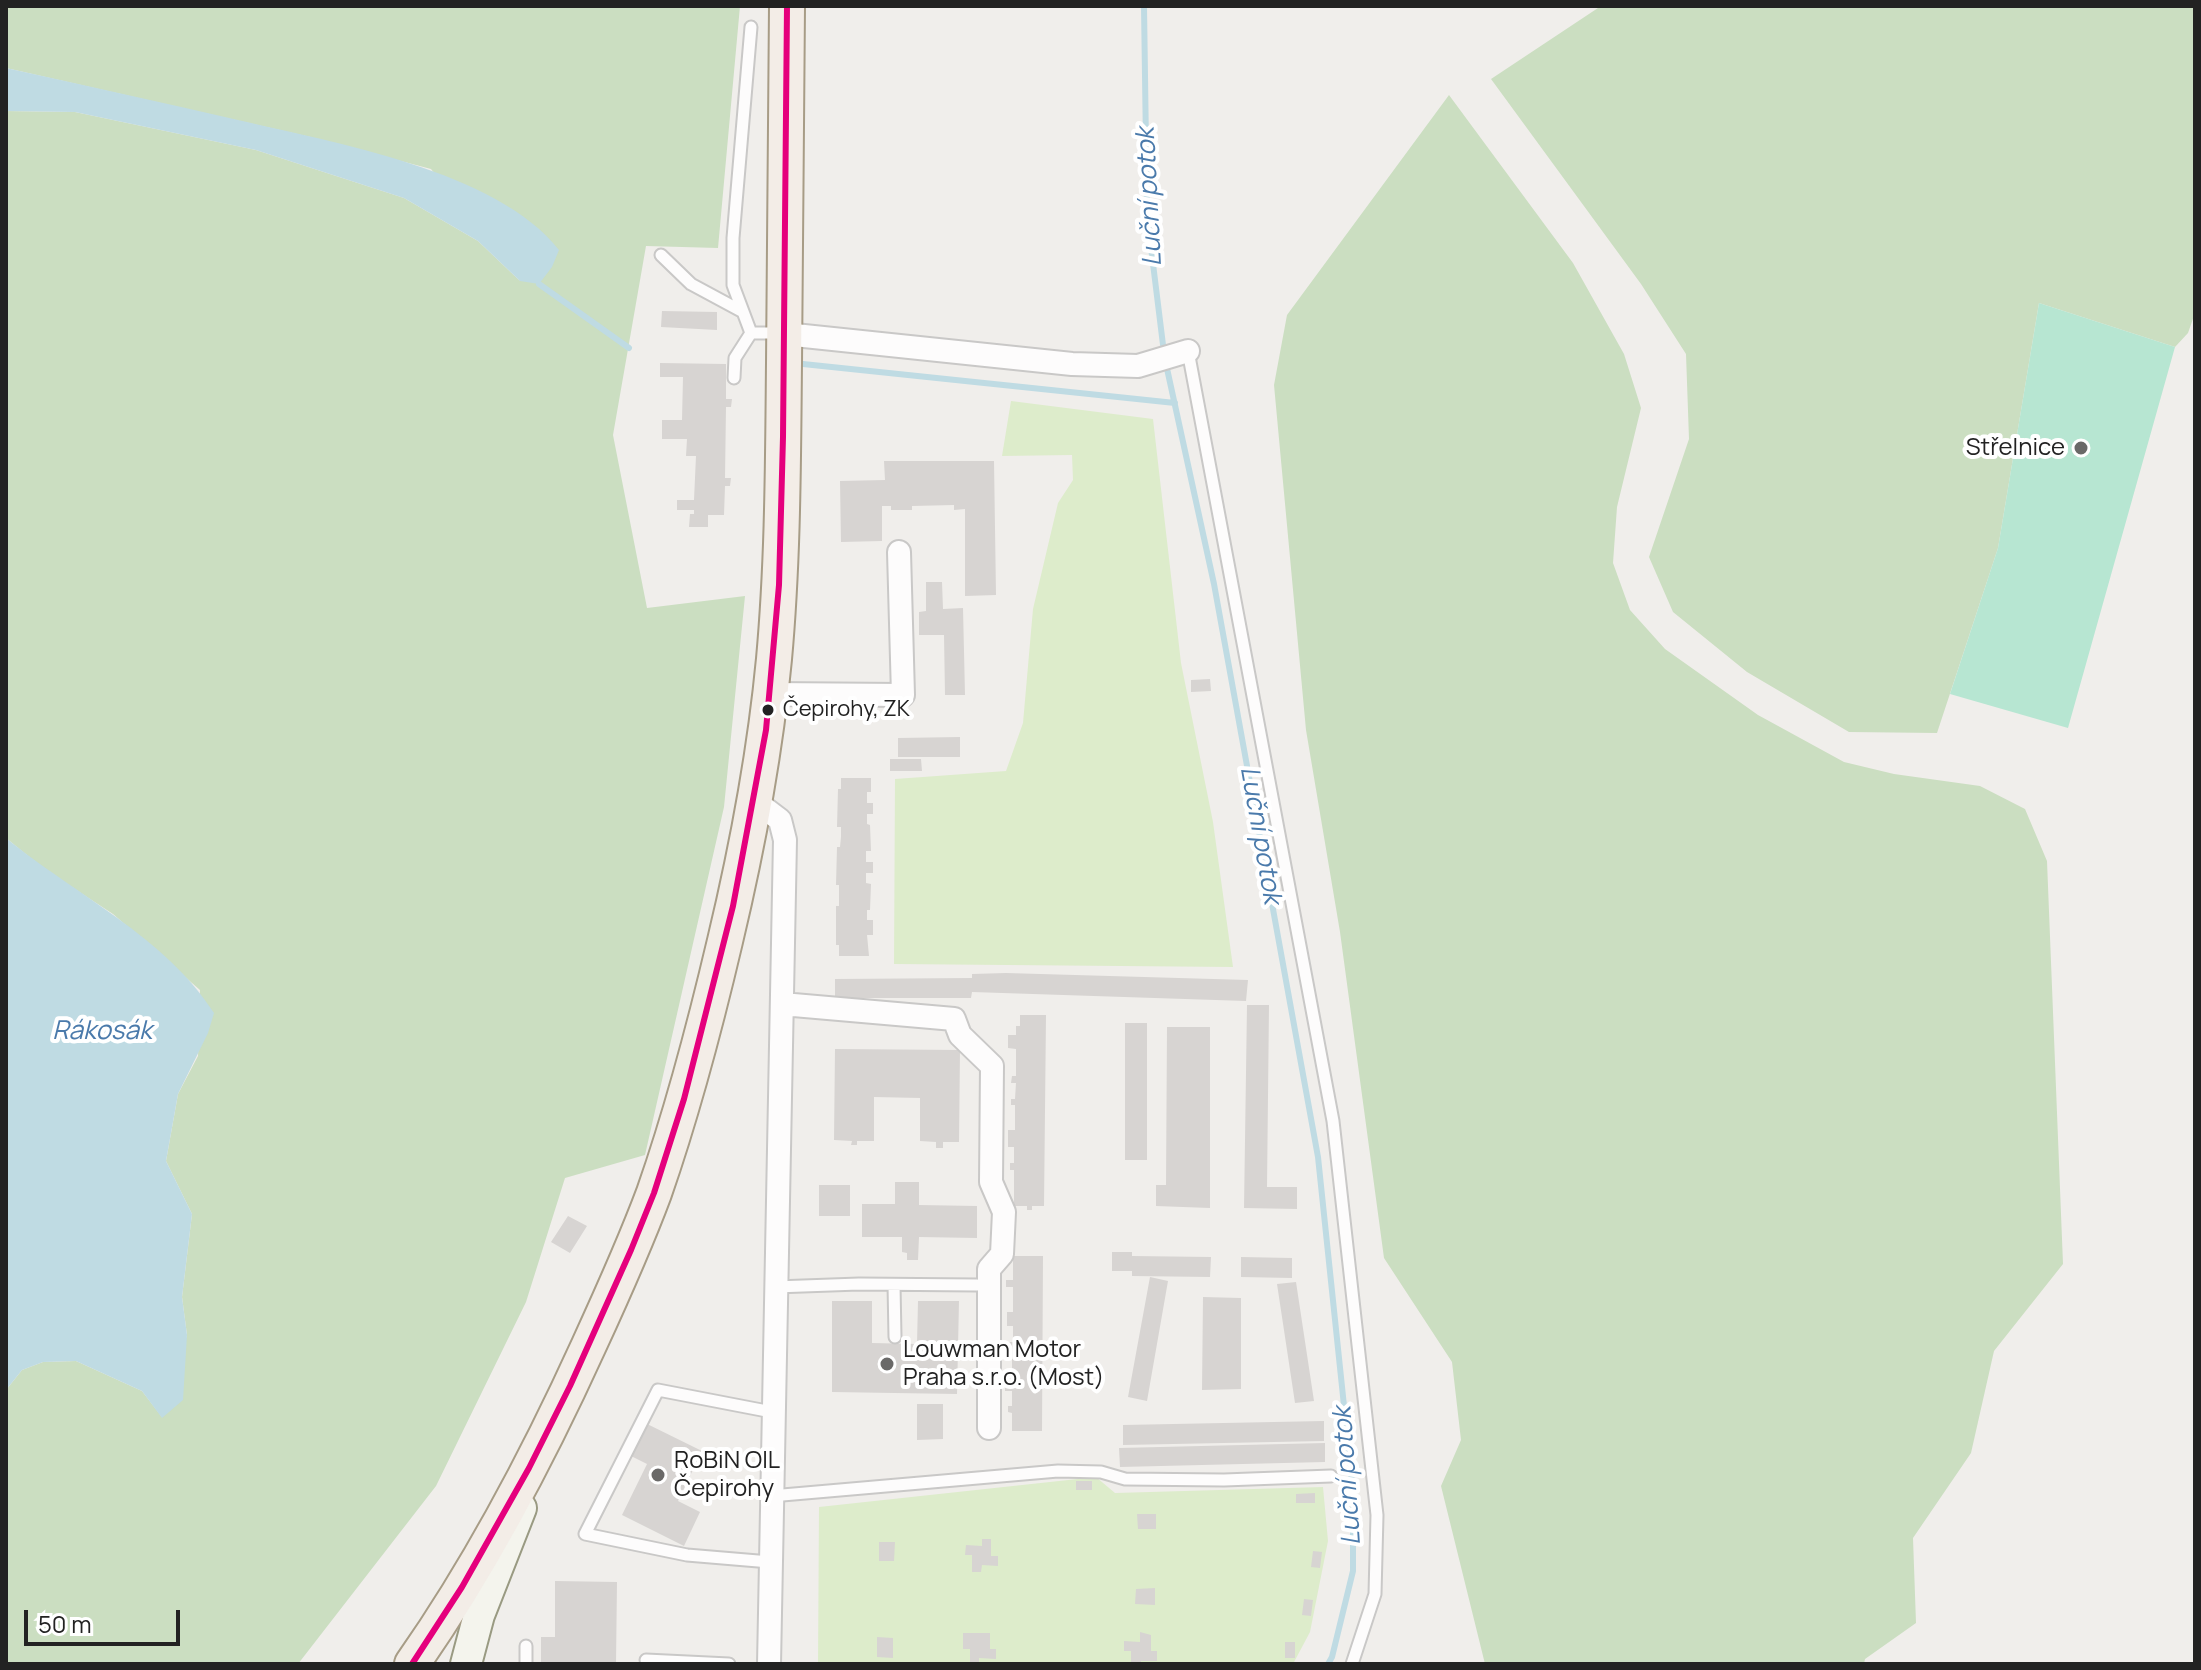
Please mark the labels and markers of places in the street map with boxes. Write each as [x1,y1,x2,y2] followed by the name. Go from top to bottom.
[1966,434,2065,462] place label: Střelnice
[2072,439,2090,457] marker: Střelnice
[783,697,910,723] place label: Čepirohy, ZK
[760,702,776,718] marker: Čepirohy, ZK
[903,1336,1104,1392] place label: Louwman Motor Praha s.r.o. (Most)
[878,1355,896,1373] marker: Louwman Motor Praha s.r.o. (Most)
[674,1447,780,1503] place label: RoBiN OIL Čepirohy
[649,1466,667,1484] marker: RoBiN OIL Čepirohy

